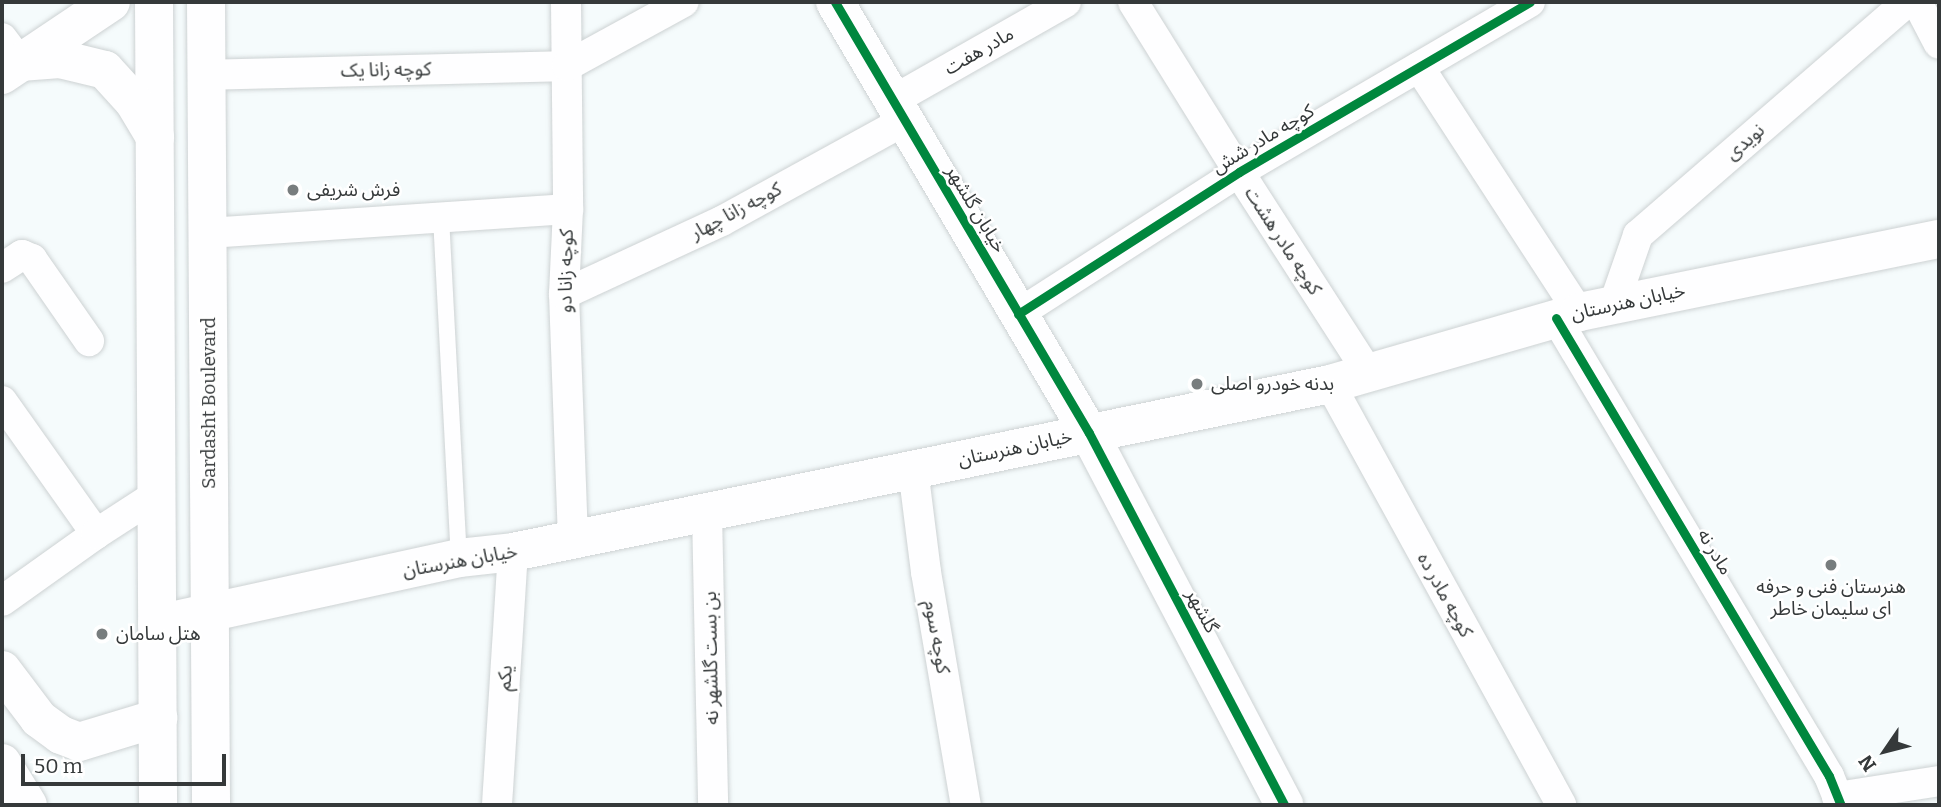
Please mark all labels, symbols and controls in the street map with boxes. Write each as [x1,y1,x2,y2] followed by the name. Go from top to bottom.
[940,22,1018,80] street label: مادر هفت
[340,58,432,82] street label: کوچه زانا یک
[1208,100,1318,178] street label: کوچه مادر شش
[1721,119,1769,165] street label: نویدی
[941,161,1011,257] street label: خیابان گلشهر
[687,178,785,244] street label: کوچه زانا چهار
[307,179,400,201] place label: فرش شریفی
[285,182,301,198] marker: فرش شریفی
[1240,183,1326,299] street label: کوچه مادر هشت
[554,229,578,313] street label: کوچه زانا دو
[1569,279,1687,325] street label: خیابان هنرستان
[198,317,220,489] street label: Sardasht Boulevard
[1211,373,1334,395] place label: بدنه خودرو اصلی
[1189,376,1205,392] marker: بدنه خودرو اصلی
[956,425,1074,471] street label: خیابان هنرستان
[1692,525,1738,579] street label: مادر نه
[401,540,519,582] street label: خیابان هنرستان
[1412,549,1478,641] street label: کوچه مادر ده
[1823,557,1839,573] marker: هنرستان فنی و حرفه ای سلیمان خاطر
[1756,576,1906,620] place label: هنرستان فنی و حرفه ای سلیمان خاطر
[1181,585,1223,637] street label: گلشهر
[698,591,724,725] street label: بن بست گلشهر نه
[919,599,955,675] street label: کوچه سوم
[116,623,201,645] place label: هتل سامان
[94,626,110,642] marker: هتل سامان
[493,664,517,692] street label: یکم
[1850,716,1920,786] north arrow
[24,740,229,784] scale bar
[1854,751,1881,776] text: N
[34,753,83,779] text: 50 m

